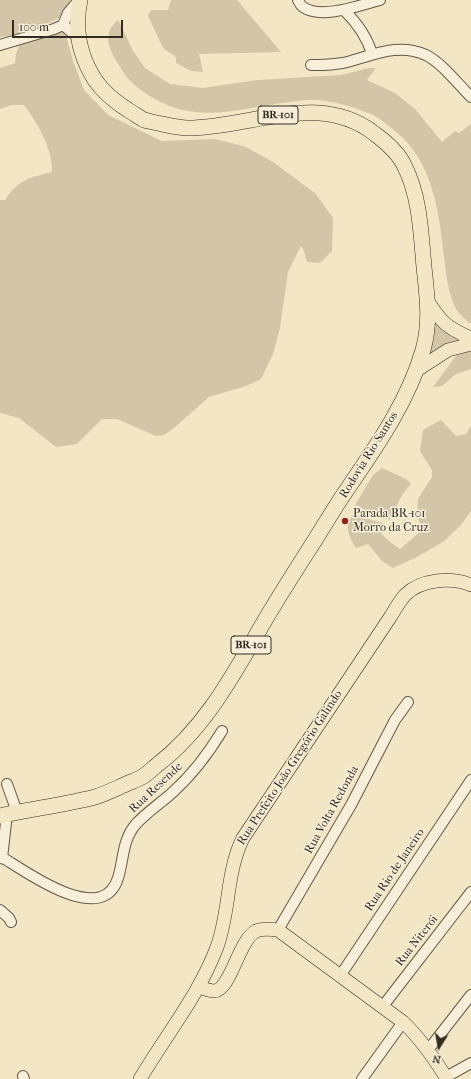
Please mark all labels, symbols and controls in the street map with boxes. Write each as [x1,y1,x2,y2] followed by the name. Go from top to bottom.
[14,12,125,38] scale bar
[19,20,49,34] text: 100 m
[258,106,298,124] road number: BR-101
[337,409,401,501] street label: Rodovia Rio-Santos
[353,507,429,535] place label: Parada BR-101 Morro da Cruz
[340,516,350,526] marker: Parada BR-101 Morro da Cruz
[231,636,271,654] road number: BR-101
[234,688,346,848] street label: Rua Prefeito João Gregório Galindo
[126,760,186,816] street label: Rua Resende
[302,764,362,856] street label: Rua Volta Redonda
[362,826,428,914] street label: Rua Rio de Janeiro
[393,913,441,969] street label: Rua Niterói
[419,1027,459,1067] north arrow
[431,1052,442,1066] text: N

